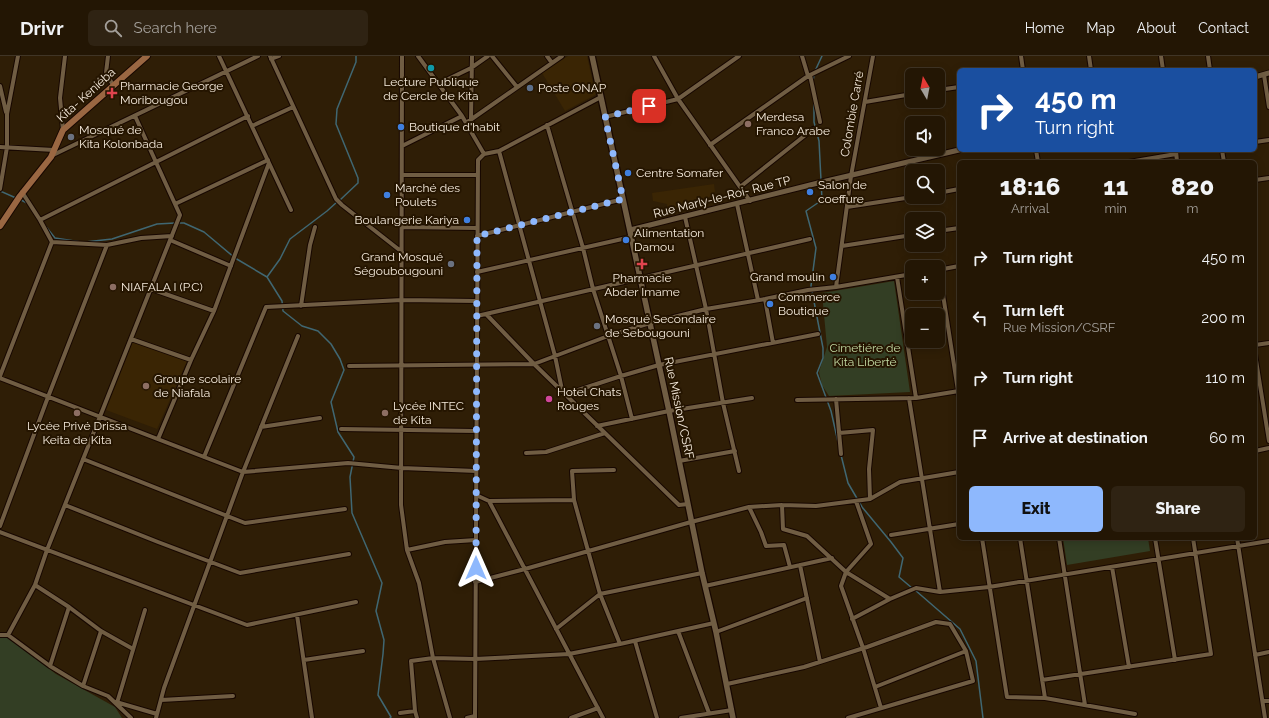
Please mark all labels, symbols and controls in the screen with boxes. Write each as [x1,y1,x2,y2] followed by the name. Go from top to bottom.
[88,10,368,46] search box
[20,17,64,39] text: Drivr
[102,17,124,39] icon: search
[134,19,217,37] text: Search here
[1025,20,1064,36] text: Home
[1086,20,1115,36] text: Map
[1137,20,1176,36] text: About
[1198,20,1249,36] text: Contact
[426,63,436,73] marker: Lecture Publique de Cercle de Kita
[54,65,118,125] street label: Kita- Keniéba
[905,68,945,108] north arrow
[905,68,945,348] map controls
[838,70,866,158] street label: Colombie Carré
[383,75,479,103] place label: Lecture Publique de Cercle de Kita
[120,79,223,107] place label: Pharmacie George Moribougou
[538,81,607,95] place label: Poste ONAP
[525,83,535,93] marker: Poste ONAP
[1035,83,1116,116] text: 450 m
[969,84,1021,136] icon: right
[107,88,117,98] marker: Pharmacie George Moribougou
[632,89,666,123] pin
[638,95,660,117] icon: arrive
[756,110,830,138] place label: Merdesa Franco Arabe
[905,116,945,156] button: sound
[1035,117,1114,138] text: Turn right
[743,119,753,129] marker: Merdesa Franco Arabe
[409,120,500,134] place label: Boutique d'habit
[396,122,406,132] marker: Boutique d'habit
[79,123,163,151] place label: Mosqué de Kita Kolonbada
[66,132,76,142] marker: Mosqué de Kita Kolonbada
[905,164,945,204] button: search
[636,166,724,180] place label: Centre Somafer
[623,168,633,178] marker: Centre Somafer
[1000,172,1060,201] text: 18:16
[1103,172,1128,201] text: 11
[1171,172,1214,201] text: 820
[652,173,793,221] street label: Rue Marly-le-Roi- Rue TP
[818,178,867,206] place label: Salon de coeffure
[395,181,460,209] place label: Marché des Poulets
[805,187,815,197] marker: Salon de coeffure
[382,190,392,200] marker: Marché des Poulets
[1011,201,1049,216] text: Arrival
[1104,201,1127,216] text: min
[1187,201,1199,216] text: m
[905,212,945,252] button: layers
[355,213,459,227] place label: Boulangerie Kariya
[462,215,472,225] marker: Boulangerie Kariya
[634,226,704,254] place label: Alimentation Damou
[621,235,631,245] marker: Alimentation Damou
[969,247,991,269] icon: right
[1003,249,1073,267] text: Turn right
[1202,249,1245,267] text: 450 m
[354,250,443,278] place label: Grand Mosqué Ségoubougouni
[446,259,456,269] marker: Grand Mosqué Ségoubougouni
[637,259,647,269] marker: Pharmacie Abder Imame
[905,260,945,300] button: +
[750,270,825,284] place label: Grand moulin
[604,271,680,299] place label: Pharmacie Abder Imame
[828,272,838,282] marker: Grand moulin
[121,280,203,294] place label: NIAFALA I (P.C)
[108,282,118,292] marker: NIAFALA I (P.C)
[778,290,840,318] place label: Commerce Boutique
[765,299,775,309] marker: Commerce Boutique
[1003,302,1064,320] text: Turn left
[969,307,991,329] icon: left
[905,308,945,348] button: −
[1201,309,1245,327] text: 200 m
[605,312,716,340] place label: Mosqué Secondaire de Sebougouni
[1003,320,1115,335] text: Rue Mission/CSRF
[592,321,602,331] marker: Mosqué Secondaire de Sebougouni
[829,341,901,369] park label: Cimetiére de Kita Liberté
[661,356,697,460] street label: Rue Mission/CSRF
[969,367,991,389] icon: right
[1003,369,1073,387] text: Turn right
[1205,369,1245,387] text: 110 m
[154,372,241,400] place label: Groupe scolaire de Niafala
[141,381,151,391] marker: Groupe scolaire de Niafala
[557,385,621,413] place label: Hotel Chats Rouges
[544,394,554,404] marker: Hotel Chats Rouges
[393,399,464,427] place label: Lycée INTEC de Kita
[72,408,82,418] marker: Lycée Privé Drissa Keita de Kita
[380,408,390,418] marker: Lycée INTEC de Kita
[27,419,127,447] place label: Lycée Privé Drissa Keita de Kita
[969,427,991,449] icon: arrive
[1003,429,1148,447] text: Arrive at destination
[1209,429,1245,447] text: 60 m
[969,486,1103,532] button: Exit
[1111,486,1245,532] button: Share
[455,547,497,589] position arrow

